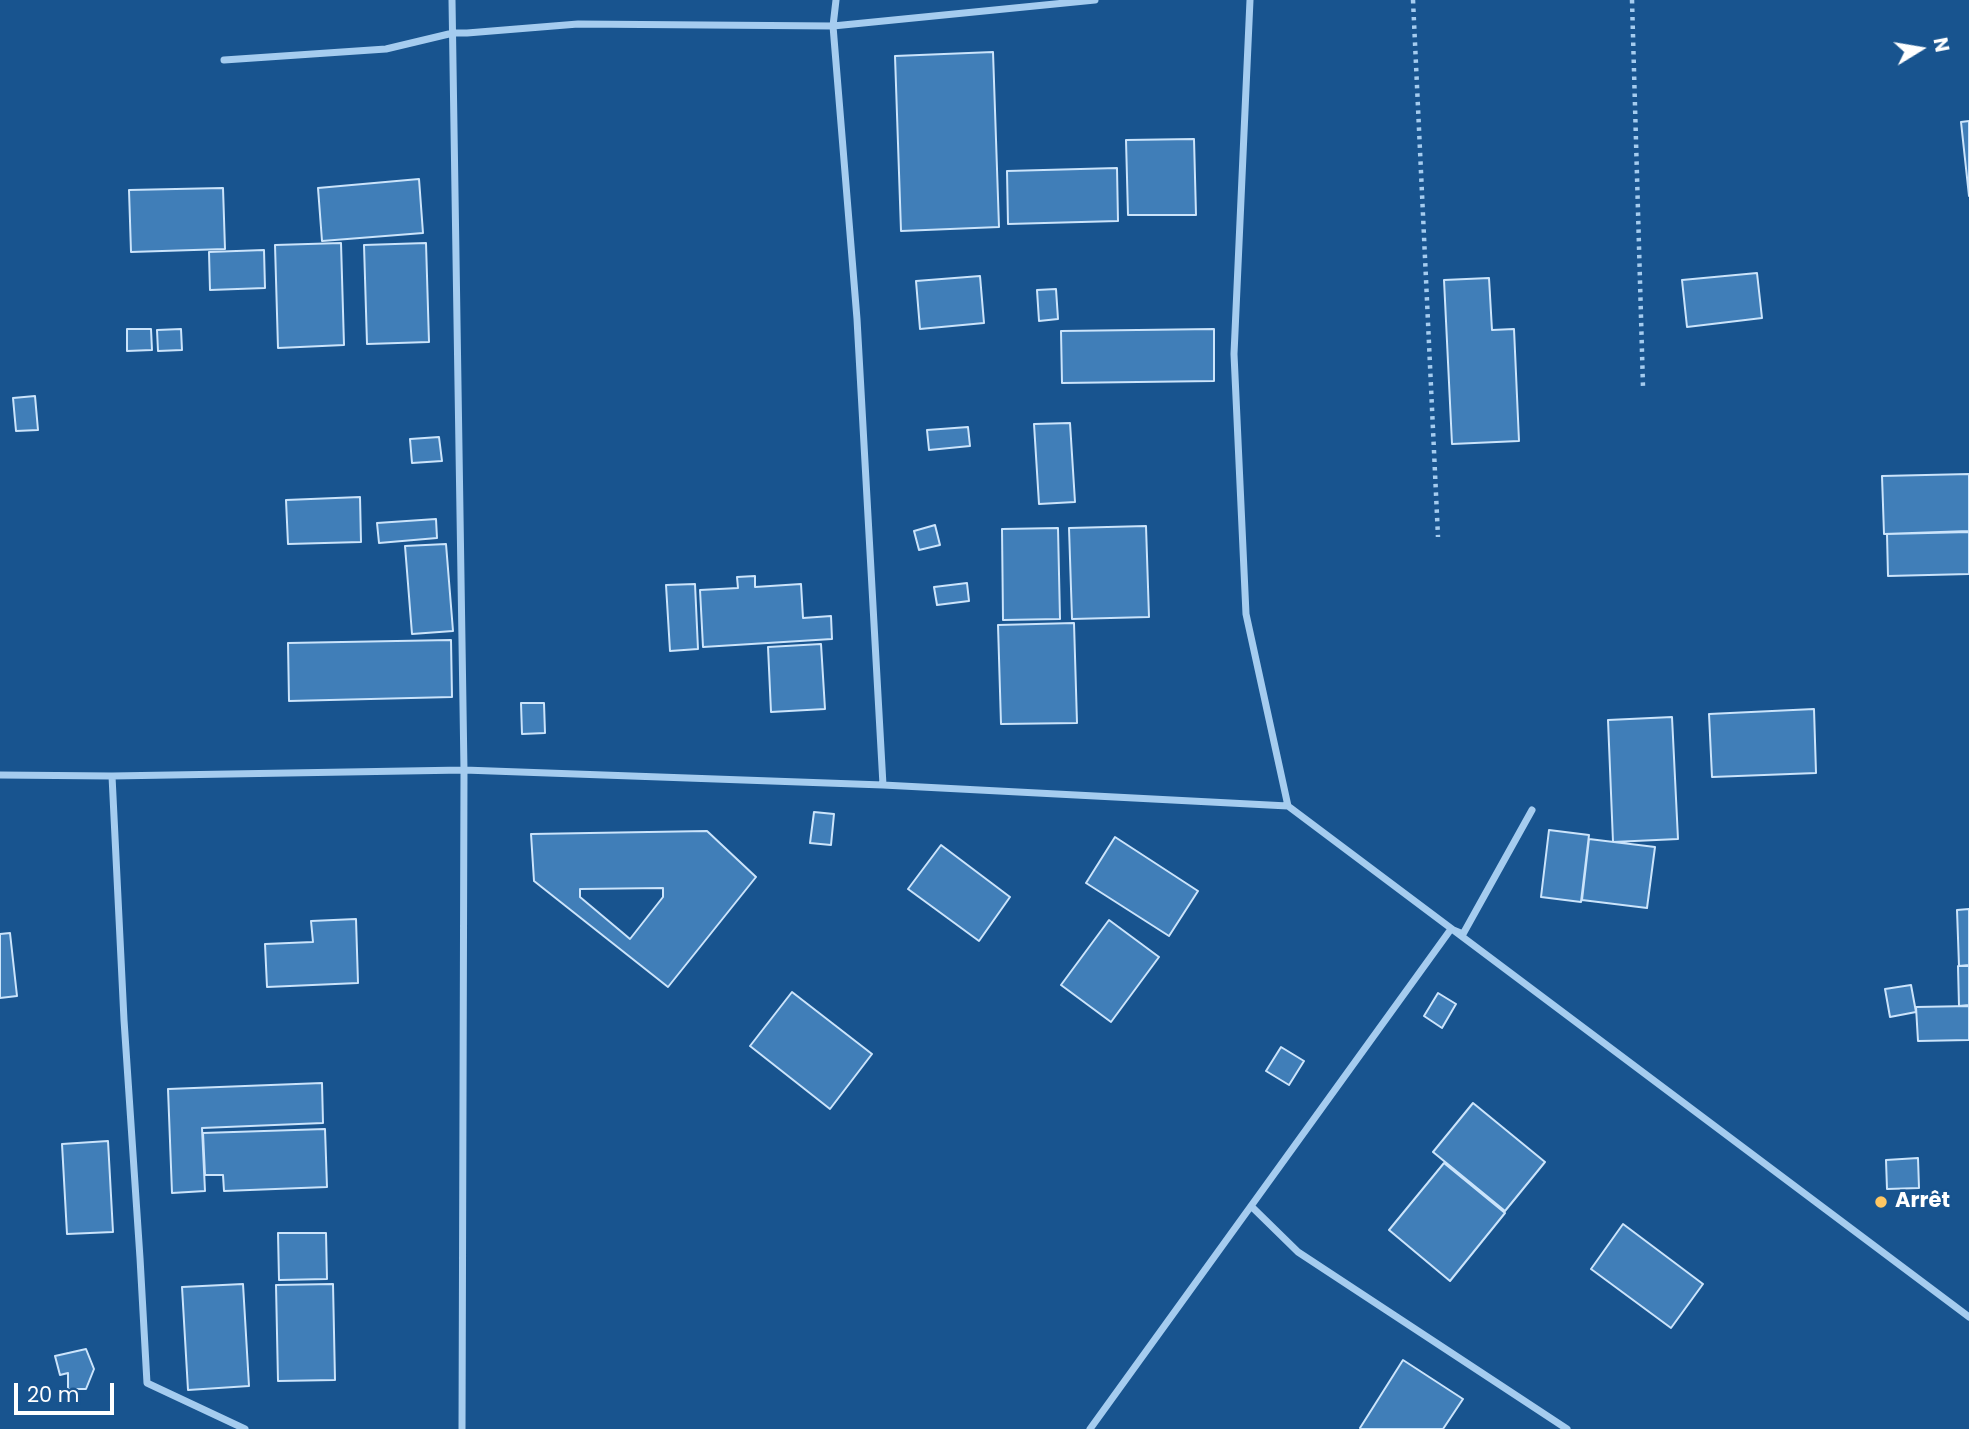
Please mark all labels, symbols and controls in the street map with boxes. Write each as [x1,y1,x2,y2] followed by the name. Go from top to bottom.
[1885,14,1955,84] north arrow
[1926,35,1956,54] text: N
[1895,1189,1950,1215] place label: Arrêt
[1873,1194,1889,1210] marker: Arrêt
[18,1370,117,1414] scale bar
[27,1380,80,1409] text: 20 m

